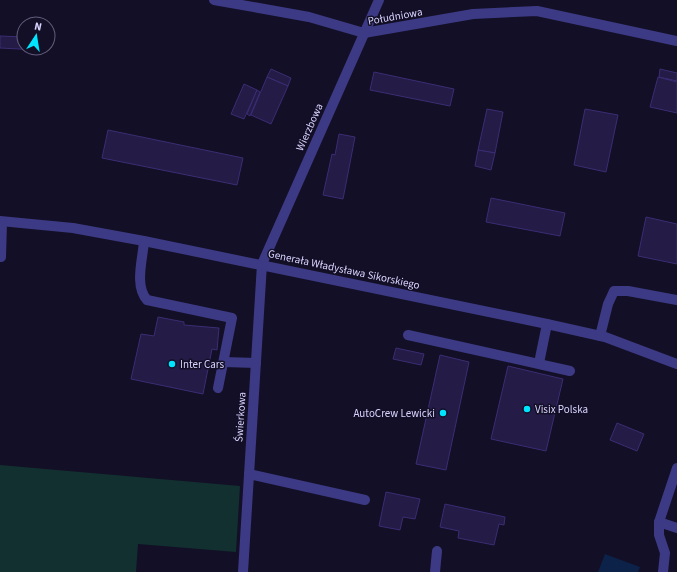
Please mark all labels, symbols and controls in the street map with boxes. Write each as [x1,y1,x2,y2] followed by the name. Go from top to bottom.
[367,4,424,29] street label: Południowa
[16,16,56,56] north arrow
[33,19,43,35] text: N
[292,101,327,153] street label: Wierzbowa
[267,246,421,293] street label: Generała Władysława Sikorskiego
[180,357,225,372] place label: Inter Cars
[167,359,177,369] marker: Inter Cars
[231,391,250,443] street label: Świerkowa
[535,402,588,417] place label: Visix Polska
[522,404,532,414] marker: Visix Polska
[353,406,435,421] place label: AutoCrew Lewicki
[438,408,448,418] marker: AutoCrew Lewicki

